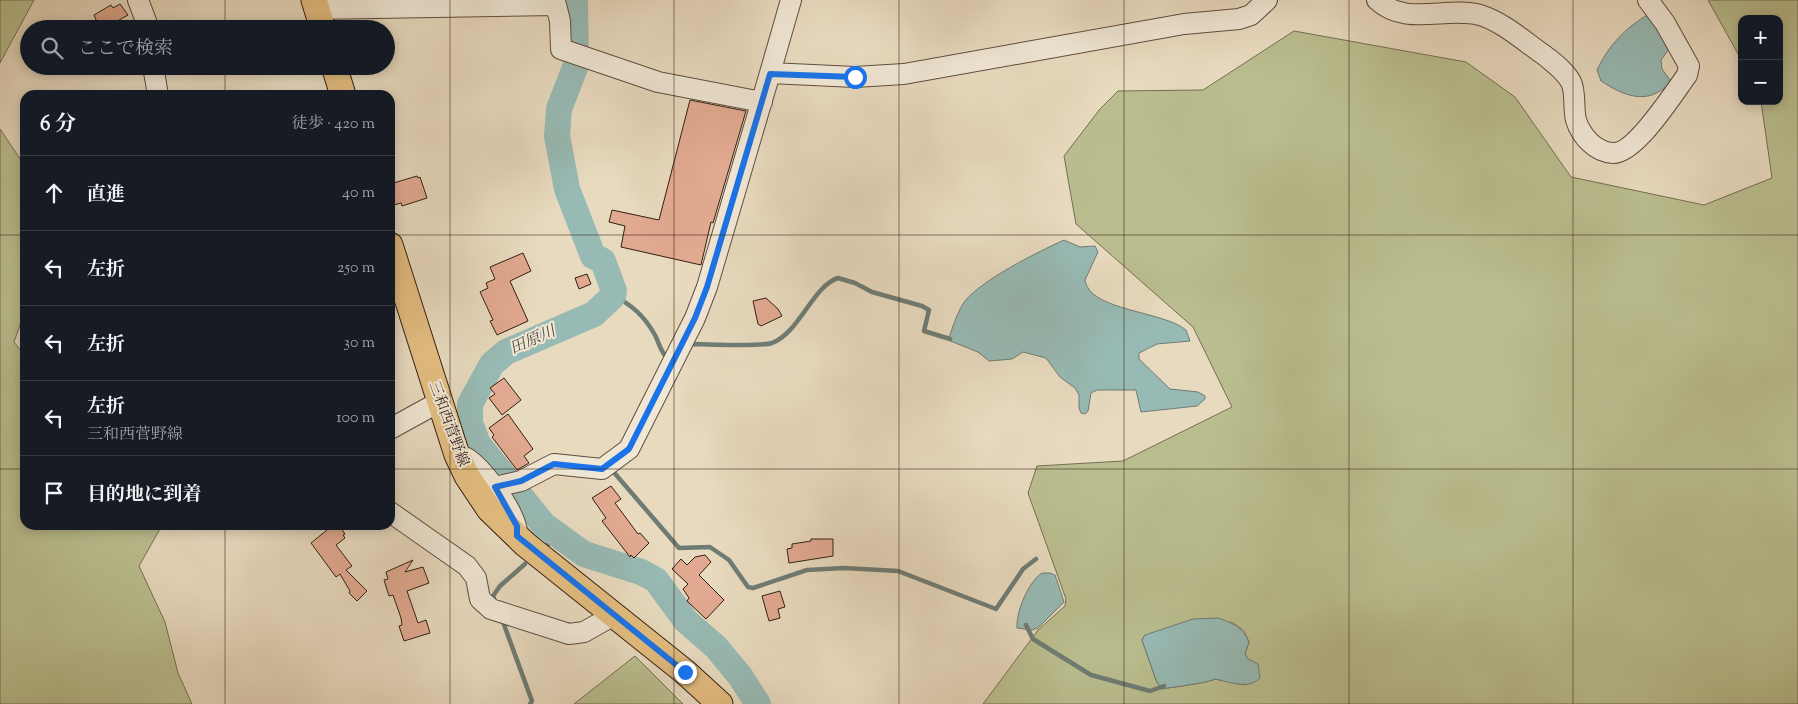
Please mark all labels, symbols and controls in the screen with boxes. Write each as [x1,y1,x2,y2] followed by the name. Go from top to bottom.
[1738,15,1783,105] map controls
[1738,15,1783,60] button: +
[20,20,395,75] search box
[38,34,66,62] icon: search
[78,36,173,63] text: ここで検索
[1738,60,1783,105] button: −
[844,66,867,89] route start
[40,110,76,140] text: 6 分
[291,113,375,136] text: 徒歩 · 420 m
[40,179,68,207] icon: ahead
[87,182,125,209] text: 直進
[342,182,375,205] text: 40 m
[40,254,68,282] icon: left
[87,257,125,284] text: 左折
[337,257,375,280] text: 250 m
[506,320,561,361] water label: 田原川
[40,329,68,357] icon: left
[87,332,125,359] text: 左折
[344,332,375,355] text: 30 m
[423,378,473,470] street label: 三和西菅野線
[87,394,125,421] text: 左折
[40,404,68,432] icon: left
[336,407,375,430] text: 100 m
[87,424,183,447] text: 三和西菅野線
[40,479,68,507] icon: arrive
[87,482,201,509] text: 目的地に到着
[674,661,697,684] route end

